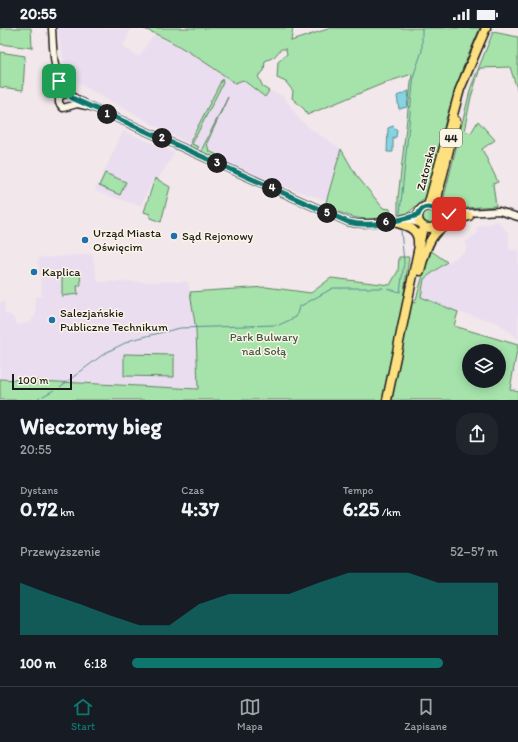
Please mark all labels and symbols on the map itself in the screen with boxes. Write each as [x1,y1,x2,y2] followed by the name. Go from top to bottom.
[42,64,76,98] pin
[97,104,117,124] pin: 1
[152,128,172,148] pin: 2
[440,129,462,147] road number: 44
[414,143,439,192] street label: Zatorska
[207,153,227,173] pin: 3
[262,178,282,198] pin: 4
[432,197,466,231] pin
[317,203,337,223] pin: 5
[376,212,396,232] pin: 6
[93,226,162,254] place label: Urząd Miasta Oświęcim
[182,229,254,243] place label: Sąd Rejonowy
[169,231,179,241] marker: Sąd Rejonowy
[80,235,90,245] marker: Urząd Miasta Oświęcim
[42,265,81,279] place label: Kaplica
[29,267,39,277] marker: Kaplica
[60,306,168,334] place label: Salezjańskie Publiczne Technikum
[47,315,57,325] marker: Salezjańskie Publiczne Technikum
[230,330,299,358] park label: Park Bulwary nad Sołą
[12,372,72,391] scale bar

